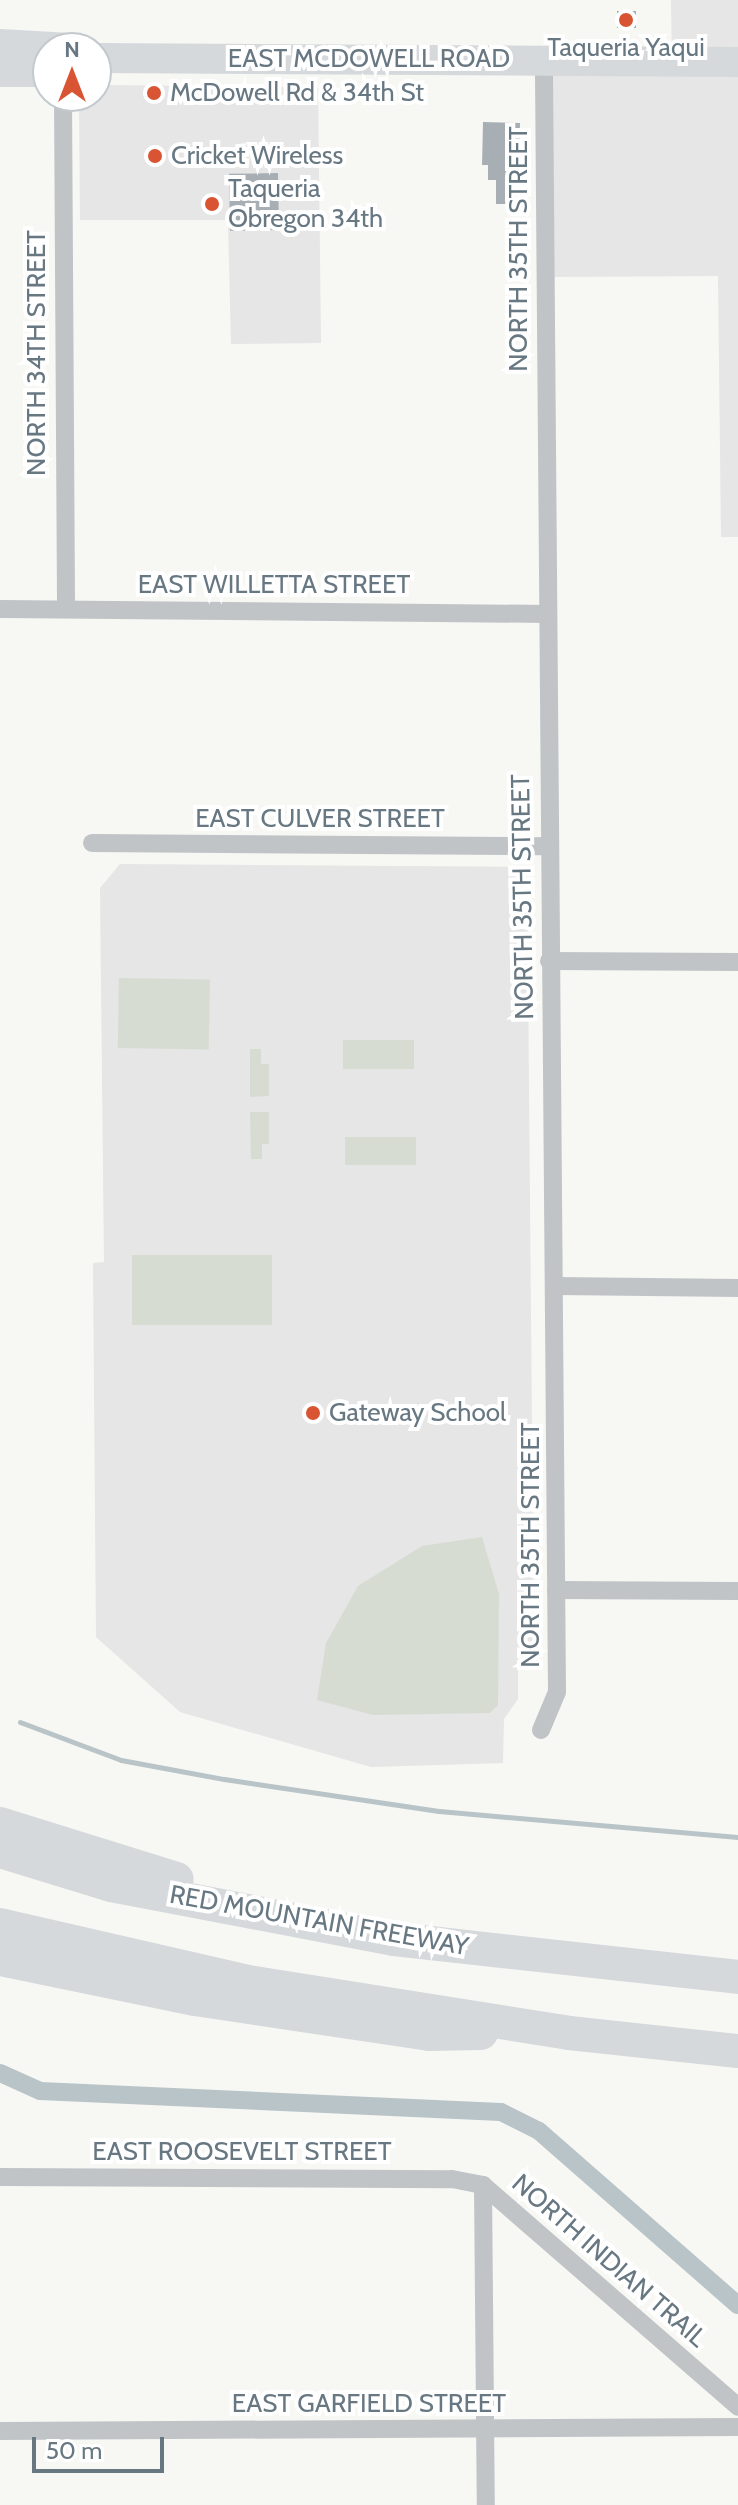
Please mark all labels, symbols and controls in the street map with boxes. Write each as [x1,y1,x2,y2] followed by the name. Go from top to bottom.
[617,11,635,29] marker: Taqueria Yaqui
[32,32,112,112] north arrow
[547,32,705,64] place label: Taqueria Yaqui
[64,36,80,63] text: N
[228,43,510,75] street label: EAST MCDOWELL ROAD
[170,77,424,109] place label: McDowell Rd & 34th St
[145,84,163,102] marker: McDowell Rd & 34th St
[503,126,535,372] street label: NORTH 35TH STREET
[171,140,343,172] place label: Cricket Wireless
[146,147,164,165] marker: Cricket Wireless
[228,173,383,234] place label: Taqueria Obregon 34th
[203,195,221,213] marker: Taqueria Obregon 34th
[21,230,53,476] street label: NORTH 34TH STREET
[138,569,410,601] street label: EAST WILLETTA STREET
[505,774,541,1020] street label: NORTH 35TH STREET
[195,803,445,835] street label: EAST CULVER STREET
[329,1397,506,1429] place label: Gateway School
[304,1404,322,1422] marker: Gateway School
[515,1422,547,1668] street label: NORTH 35TH STREET
[167,1879,471,1963] street label: RED MOUNTAIN FREEWAY
[92,2136,392,2168] street label: EAST ROOSEVELT STREET
[505,2168,713,2354] street label: NORTH INDIAN TRAIL
[232,2388,506,2420] street label: EAST GARFIELD STREET
[36,2421,168,2471] scale bar
[46,2436,102,2465] text: 50 m

